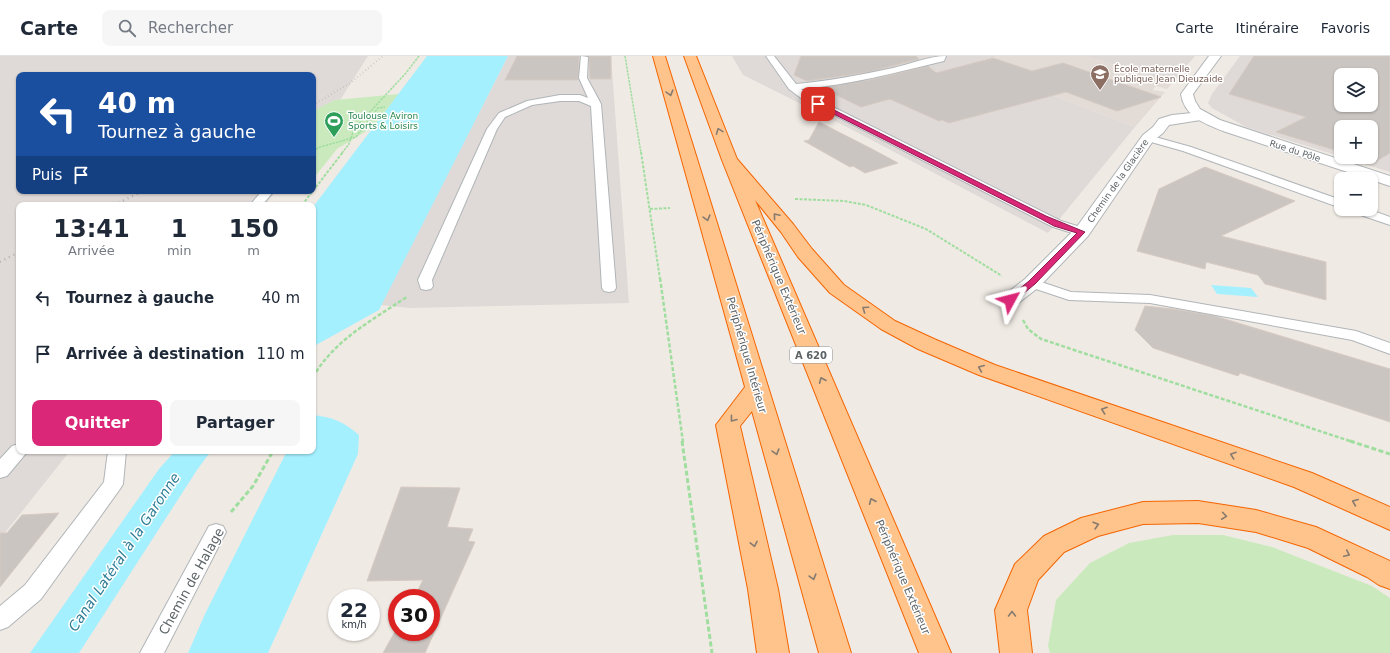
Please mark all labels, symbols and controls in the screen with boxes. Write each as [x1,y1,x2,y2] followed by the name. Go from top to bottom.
[102,10,382,46] search box
[20,17,78,39] text: Carte
[116,17,138,39] icon: search
[148,19,233,37] text: Rechercher
[1175,20,1214,36] text: Carte
[1236,20,1299,36] text: Itinéraire
[1321,20,1370,36] text: Favoris
[1089,63,1111,91] school or university icon: École maternelle publique Jean Dieuzaide
[1114,63,1223,84] place label: École maternelle publique Jean Dieuzaide
[1334,68,1378,216] map controls
[1334,68,1378,112] button: layers
[98,87,176,120] text: 40 m
[801,87,835,121] pin
[32,88,84,140] icon: left
[665,90,674,97] one-way arrow
[807,93,829,115] icon: arrive
[323,110,345,138] sports icon: Toulouse Aviron Sports & Loisirs
[347,111,418,131] place label: Toulouse Aviron Sports & Loisirs
[1334,120,1378,164] button: +
[98,121,256,142] text: Tournez à gauche
[716,127,724,134] one-way arrow
[1085,137,1151,225] street label: Chemin de la Glacière
[1268,138,1322,164] street label: Rue du Pôle
[70,164,92,186] icon: arrive
[32,166,62,184] text: Puis
[1334,172,1378,216] button: −
[774,213,781,220] one-way arrow
[702,214,711,221] one-way arrow
[53,215,130,243] text: 13:41
[171,215,187,243] text: 1
[229,215,279,243] text: 150
[748,218,809,337] street label: Périphérique Extérieur
[68,243,115,258] text: Arrivée
[167,243,191,258] text: min
[247,243,260,258] text: m
[989,279,1031,321] position arrow
[32,287,54,309] icon: left
[66,289,214,307] text: Tournez à gauche
[262,289,300,307] text: 40 m
[724,296,769,415] street label: Périphérique Intérieur
[863,307,870,314] one-way arrow
[32,343,54,365] icon: arrive
[66,345,244,363] text: Arrivée à destination
[256,345,305,363] text: 110 m
[790,347,832,363] road number: A 620
[978,364,985,372] one-way arrow
[818,377,826,384] one-way arrow
[32,400,162,446] button: Quitter
[170,400,300,446] button: Partager
[1100,407,1107,415] one-way arrow
[731,414,738,421] one-way arrow
[771,449,780,456] one-way arrow
[1230,452,1237,460] one-way arrow
[65,470,183,634] water label: Canal Latéral à la Garonne
[868,497,876,504] one-way arrow
[1351,499,1359,507] one-way arrow
[1221,511,1227,520] one-way arrow
[872,518,933,637] street label: Périphérique Extérieur
[1092,521,1099,530] one-way arrow
[156,525,227,637] street label: Chemin de Halage
[749,541,757,548] one-way arrow
[1343,549,1351,557] one-way arrow
[808,573,817,580] one-way arrow
[388,589,440,641] speed limit sign: 30
[340,598,368,622] text: 22
[1008,611,1017,618] one-way arrow
[341,619,367,630] text: km/h

